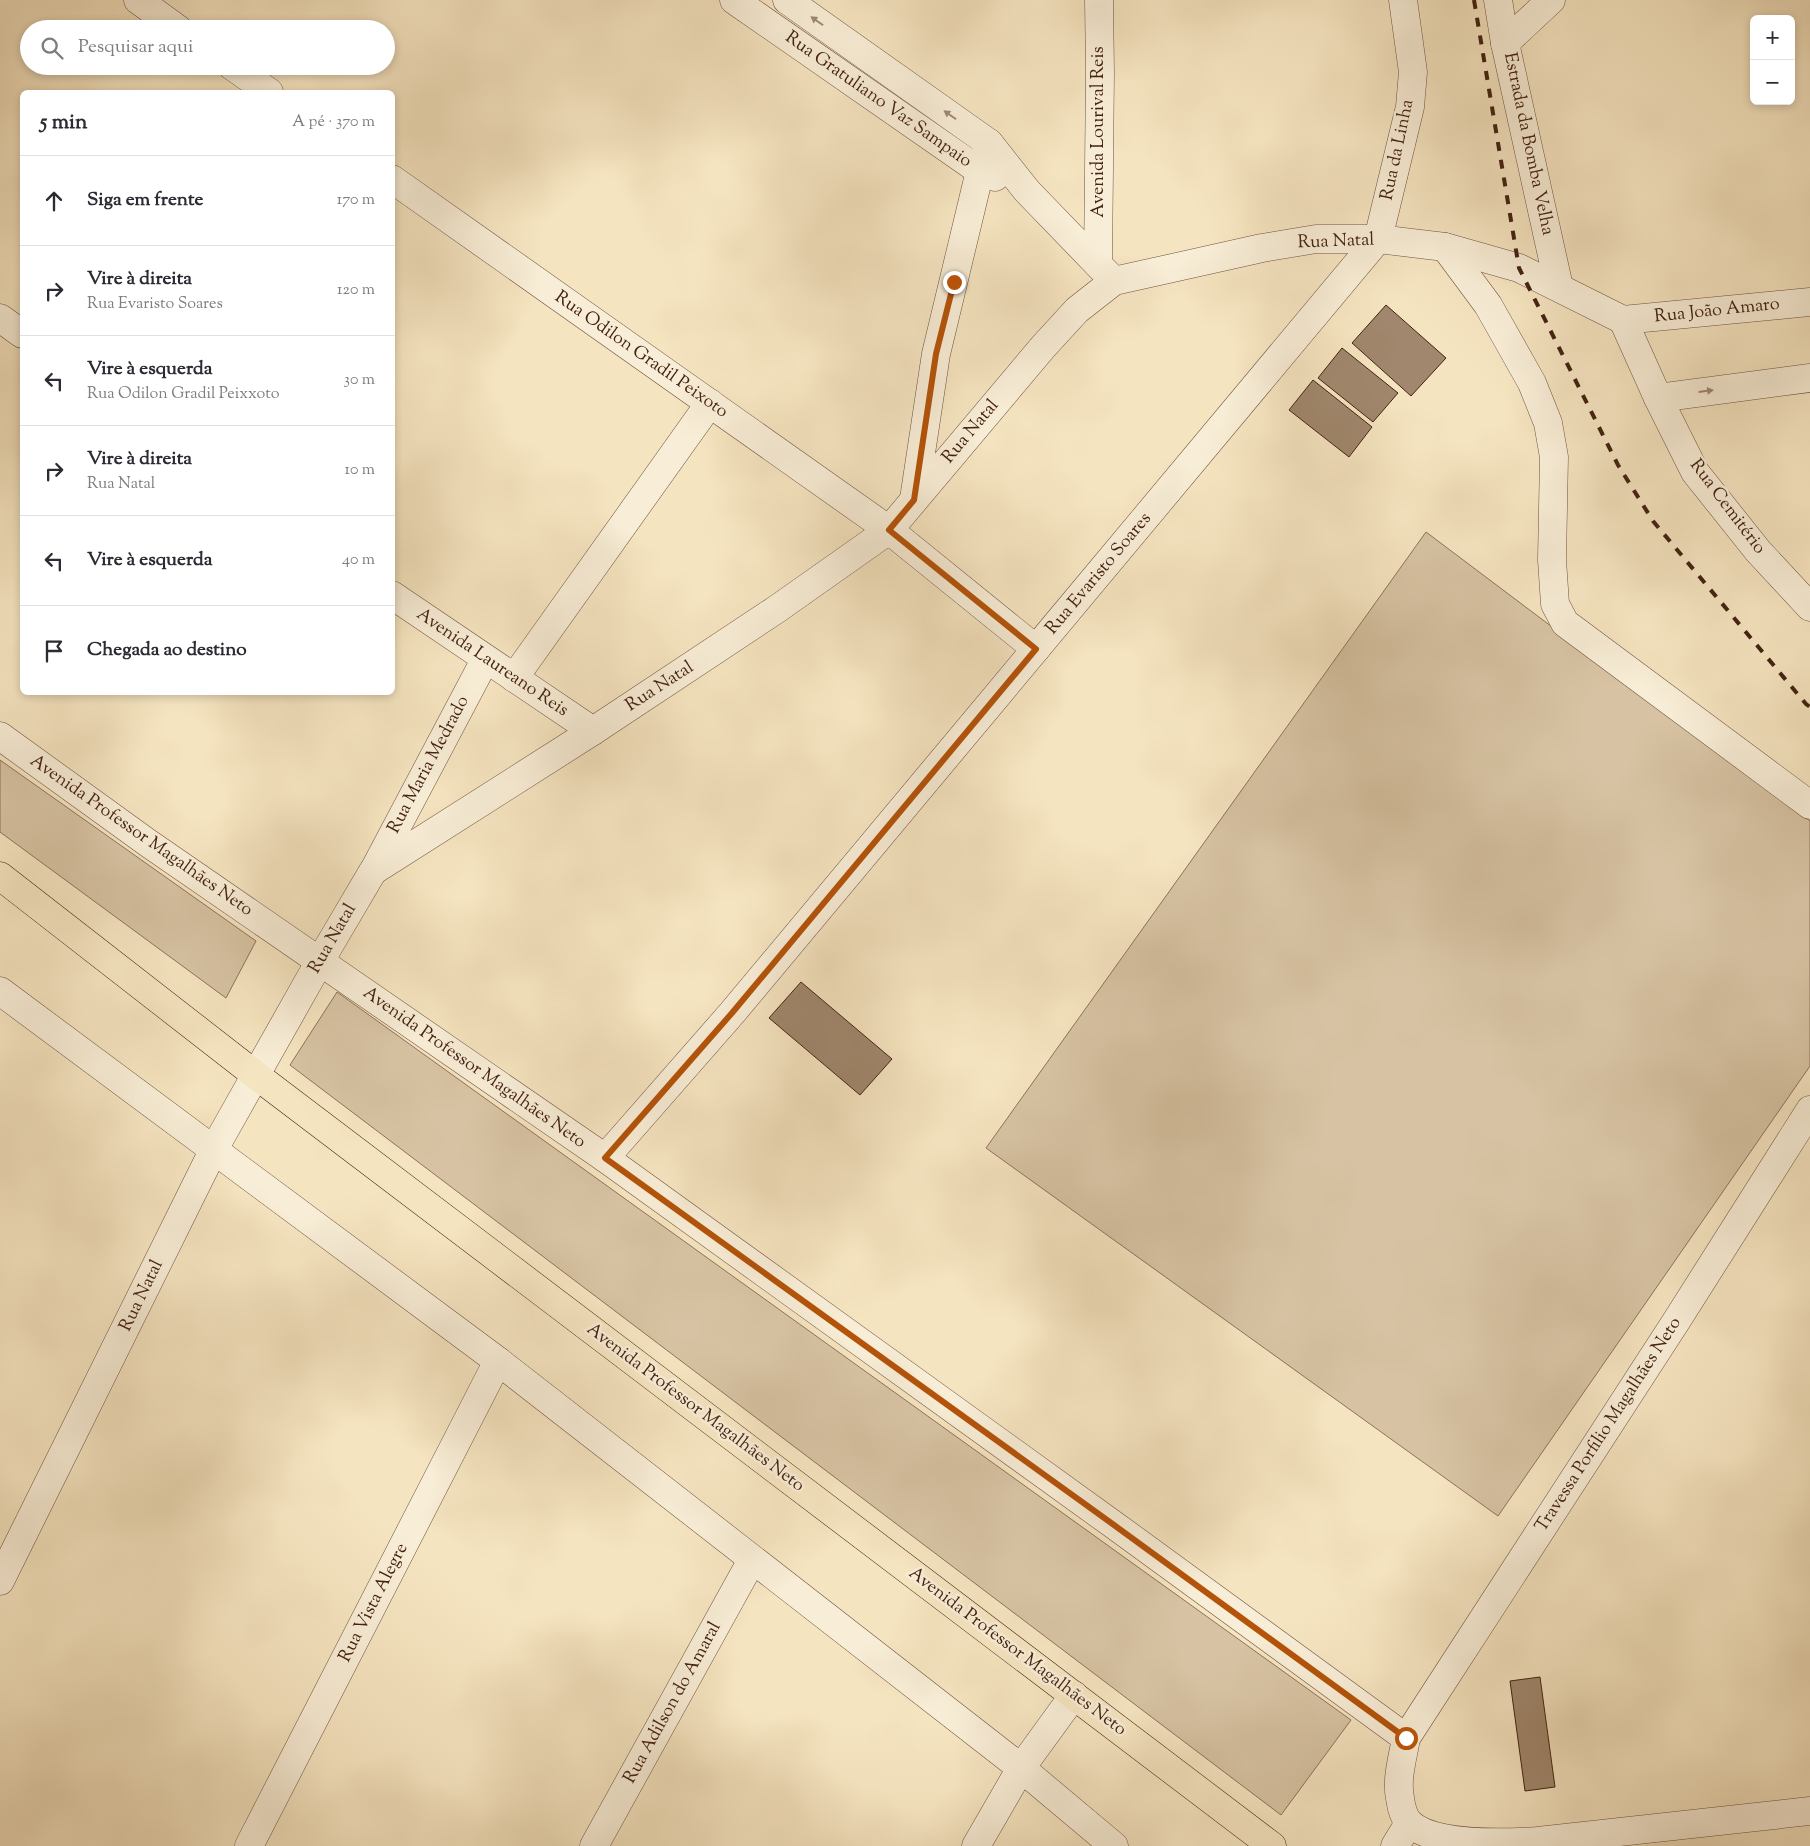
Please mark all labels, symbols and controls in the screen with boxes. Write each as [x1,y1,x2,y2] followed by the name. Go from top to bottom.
[1750,15,1795,105] map controls
[1750,15,1795,60] button: +
[810,16,824,26] one-way arrow
[20,20,395,75] search box
[779,25,977,175] street label: Rua Gratuliano Vaz Sampaio
[38,34,66,62] icon: search
[78,34,193,61] text: Pesquisar aqui
[1086,46,1112,218] street label: Avenida Lourival Reis
[1496,50,1560,238] street label: Estrada da Bomba Velha
[1750,60,1795,105] button: −
[1375,97,1421,203] street label: Rua da Linha
[40,108,87,138] text: 5 min
[943,110,956,120] one-way arrow
[292,111,375,134] text: A pé · 370 m
[40,187,68,215] icon: ahead
[87,187,203,214] text: Siga em frente
[337,189,375,212] text: 170 m
[1297,228,1375,256] street label: Rua Natal
[87,266,192,293] text: Vire à direita
[943,271,966,294] route end
[40,277,68,305] icon: right
[337,279,375,302] text: 120 m
[549,285,733,425] street label: Rua Odilon Gradil Peixoto
[1653,291,1781,331] street label: Rua João Amaro
[87,293,223,316] text: Rua Evaristo Soares
[87,356,213,383] text: Vire à esquerda
[40,367,68,395] icon: left
[344,369,375,392] text: 30 m
[87,383,280,406] text: Rua Odilon Gradil Peixxoto
[1698,387,1714,395] one-way arrow
[936,394,1006,470] street label: Rua Natal
[87,446,192,473] text: Vire à direita
[1683,454,1772,560] street label: Rua Cemitério
[40,457,68,485] icon: right
[345,459,375,482] text: 10 m
[87,473,155,496] text: Rua Natal
[1040,507,1158,641] street label: Rua Evaristo Soares
[40,547,68,575] icon: left
[87,547,213,574] text: Vire à esquerda
[342,549,375,572] text: 40 m
[411,602,573,724] street label: Avenida Laureano Reis
[40,637,68,665] icon: arrive
[87,637,247,664] text: Chegada ao destino
[621,655,699,719] street label: Rua Natal
[382,691,476,839] street label: Rua Maria Medrado
[24,749,258,923] street label: Avenida Professor Magalhães Neto
[303,899,363,979] street label: Rua Natal
[357,981,591,1155] street label: Avenida Professor Magalhães Neto
[113,1256,171,1336] street label: Rua Natal
[1529,1312,1689,1538] street label: Travessa Porfilio Magalhães Neto
[580,1317,810,1499] street label: Avenida Professor Magalhães Neto
[333,1539,415,1667] street label: Rua Vista Alegre
[902,1561,1132,1743] street label: Avenida Professor Magalhães Neto
[618,1617,728,1789] street label: Rua Adilson do Amaral
[1395,1727,1418,1750] route start

